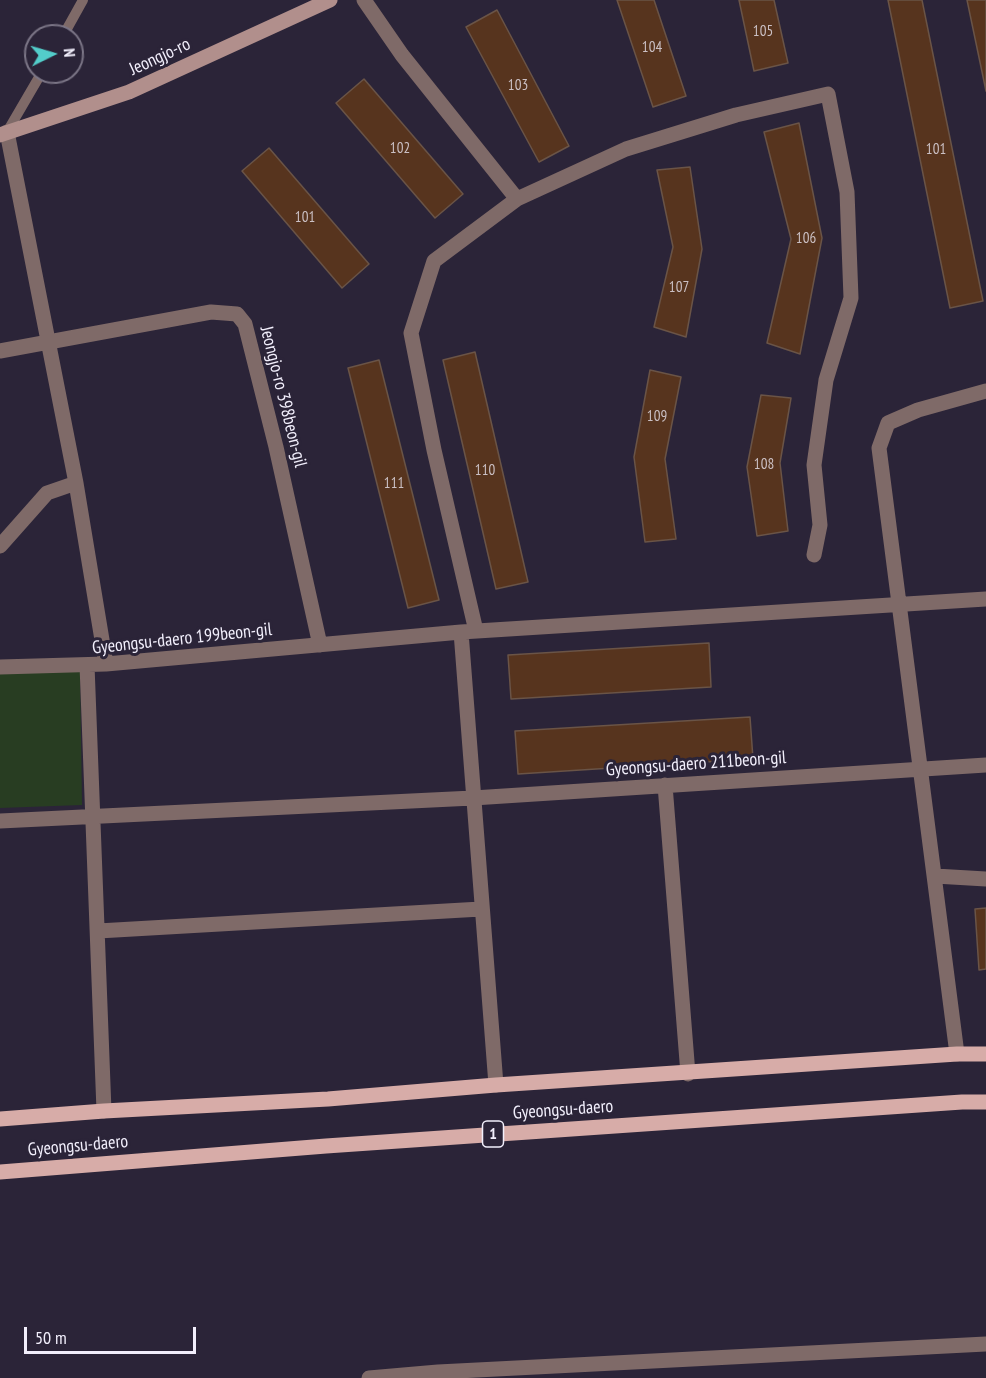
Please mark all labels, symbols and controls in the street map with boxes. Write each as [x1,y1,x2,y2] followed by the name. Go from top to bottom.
[753,23,773,41] house number: 105
[24,24,84,84] north arrow
[126,34,194,80] street label: Jeongjo-ro
[642,39,662,57] house number: 104
[60,47,80,58] text: N
[508,77,528,95] house number: 103
[390,140,410,158] house number: 102
[926,141,946,159] house number: 101
[295,209,315,227] house number: 101
[796,230,816,248] house number: 106
[669,279,689,297] house number: 107
[255,324,311,470] street label: Jeongjo-ro 398beon-gil
[647,408,667,426] house number: 109
[754,456,774,474] house number: 108
[475,462,495,480] house number: 110
[384,475,404,493] house number: 111
[91,619,273,659] street label: Gyeongsu-daero 199beon-gil
[605,747,787,781] street label: Gyeongsu-daero 211beon-gil
[512,1096,614,1124] street label: Gyeongsu-daero
[482,1121,504,1147] road number: 1
[27,1131,129,1161] street label: Gyeongsu-daero
[27,1315,200,1353] scale bar
[35,1326,67,1349] text: 50 m

